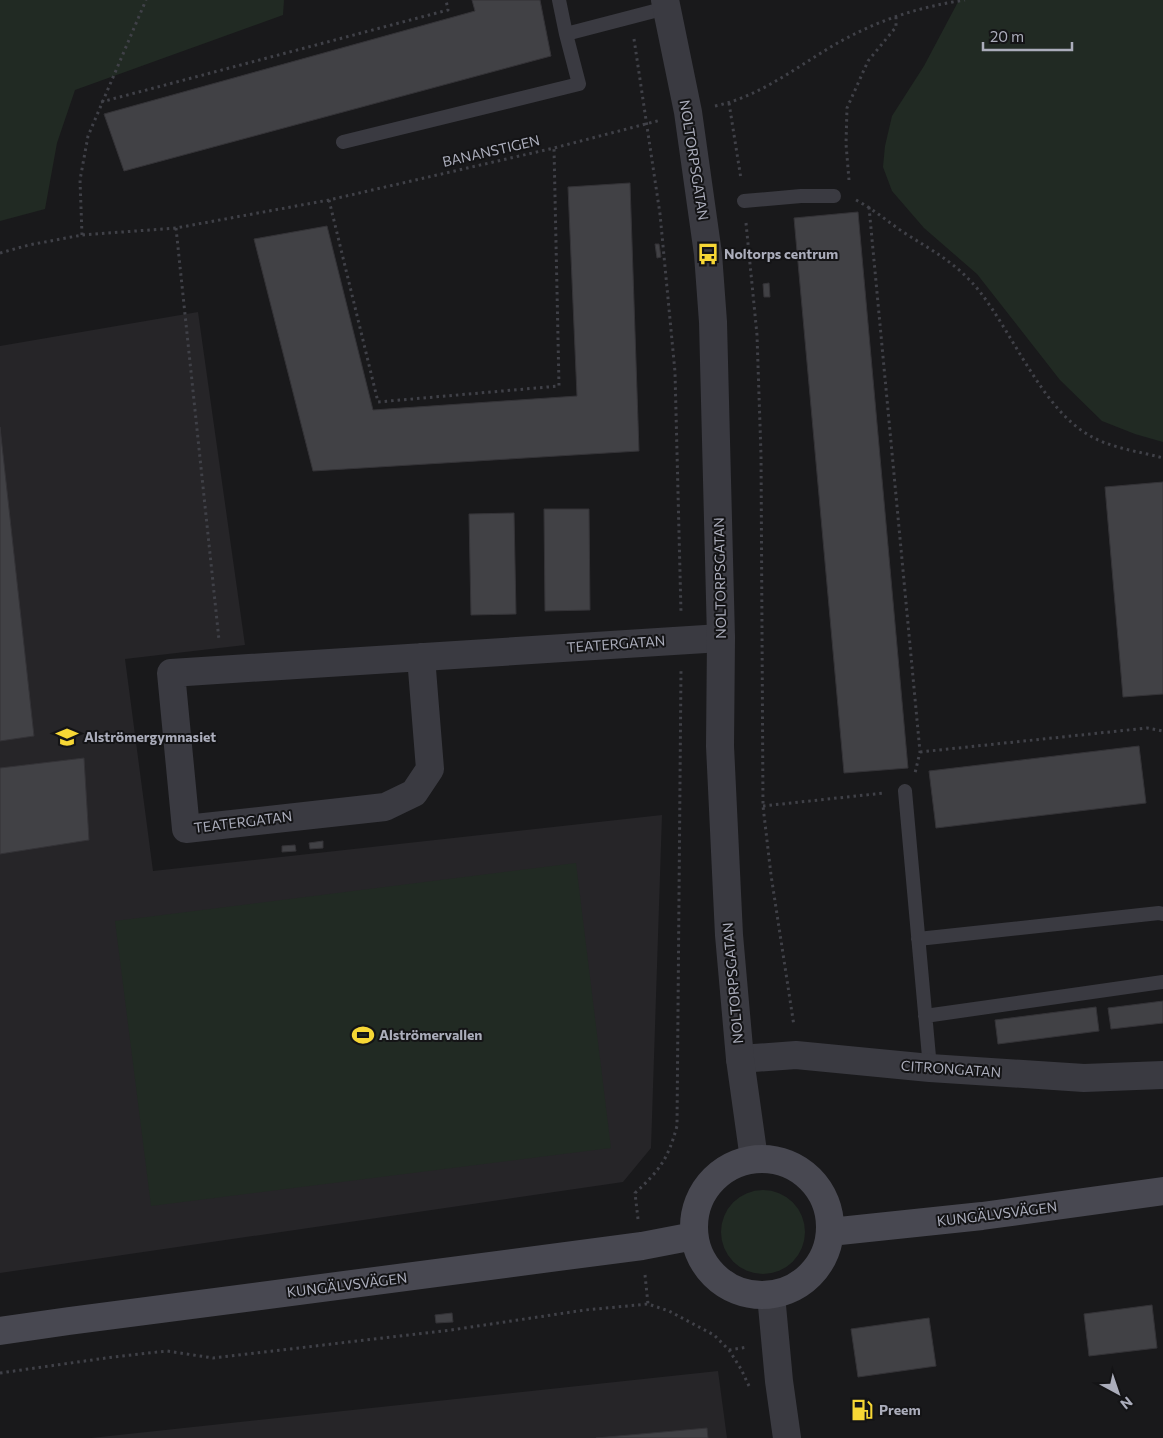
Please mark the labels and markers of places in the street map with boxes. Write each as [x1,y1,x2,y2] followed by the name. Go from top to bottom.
[695,241,721,267] bus stop icon: Noltorps centrum
[724,245,838,262] place label: Noltorps centrum
[54,724,80,750] school or university icon: Alströmergymnasiet
[84,728,216,745] place label: Alströmergymnasiet
[350,1022,376,1048] sports icon: Alströmervallen
[379,1026,482,1043] place label: Alströmervallen
[849,1397,875,1423] fuel station icon: Preem
[879,1401,921,1418] place label: Preem

